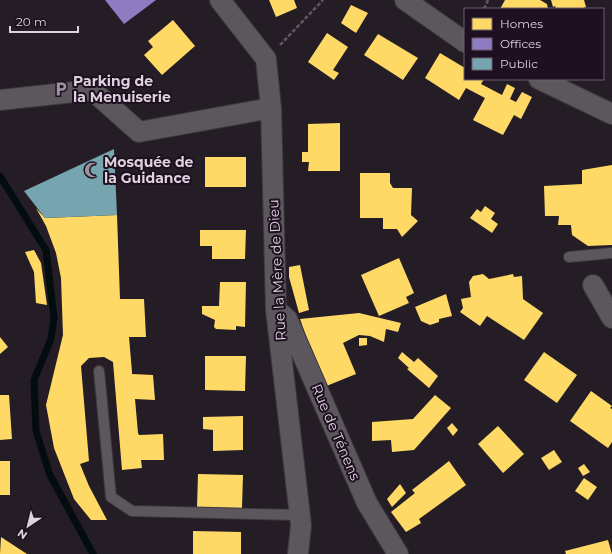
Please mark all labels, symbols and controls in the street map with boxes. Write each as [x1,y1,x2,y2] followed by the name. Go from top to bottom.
[10,8,78,34] scale bar
[464,8,604,80] legend
[16,14,47,29] text: 20 m
[500,16,543,31] text: Homes
[500,36,541,51] text: Offices
[500,56,538,71] text: Public
[73,72,171,106] place label: Parking de la Menuiserie
[52,80,70,98] parking icon: Parking de la Menuiserie
[104,153,194,187] place label: Mosquée de la Guidance
[83,161,101,179] mosque icon: Mosquée de la Guidance
[264,199,290,341] street label: Rue la Mère de Dieu
[308,381,365,483] street label: Rue de Ténens
[8,506,48,546] north arrow
[15,526,30,542] text: N

